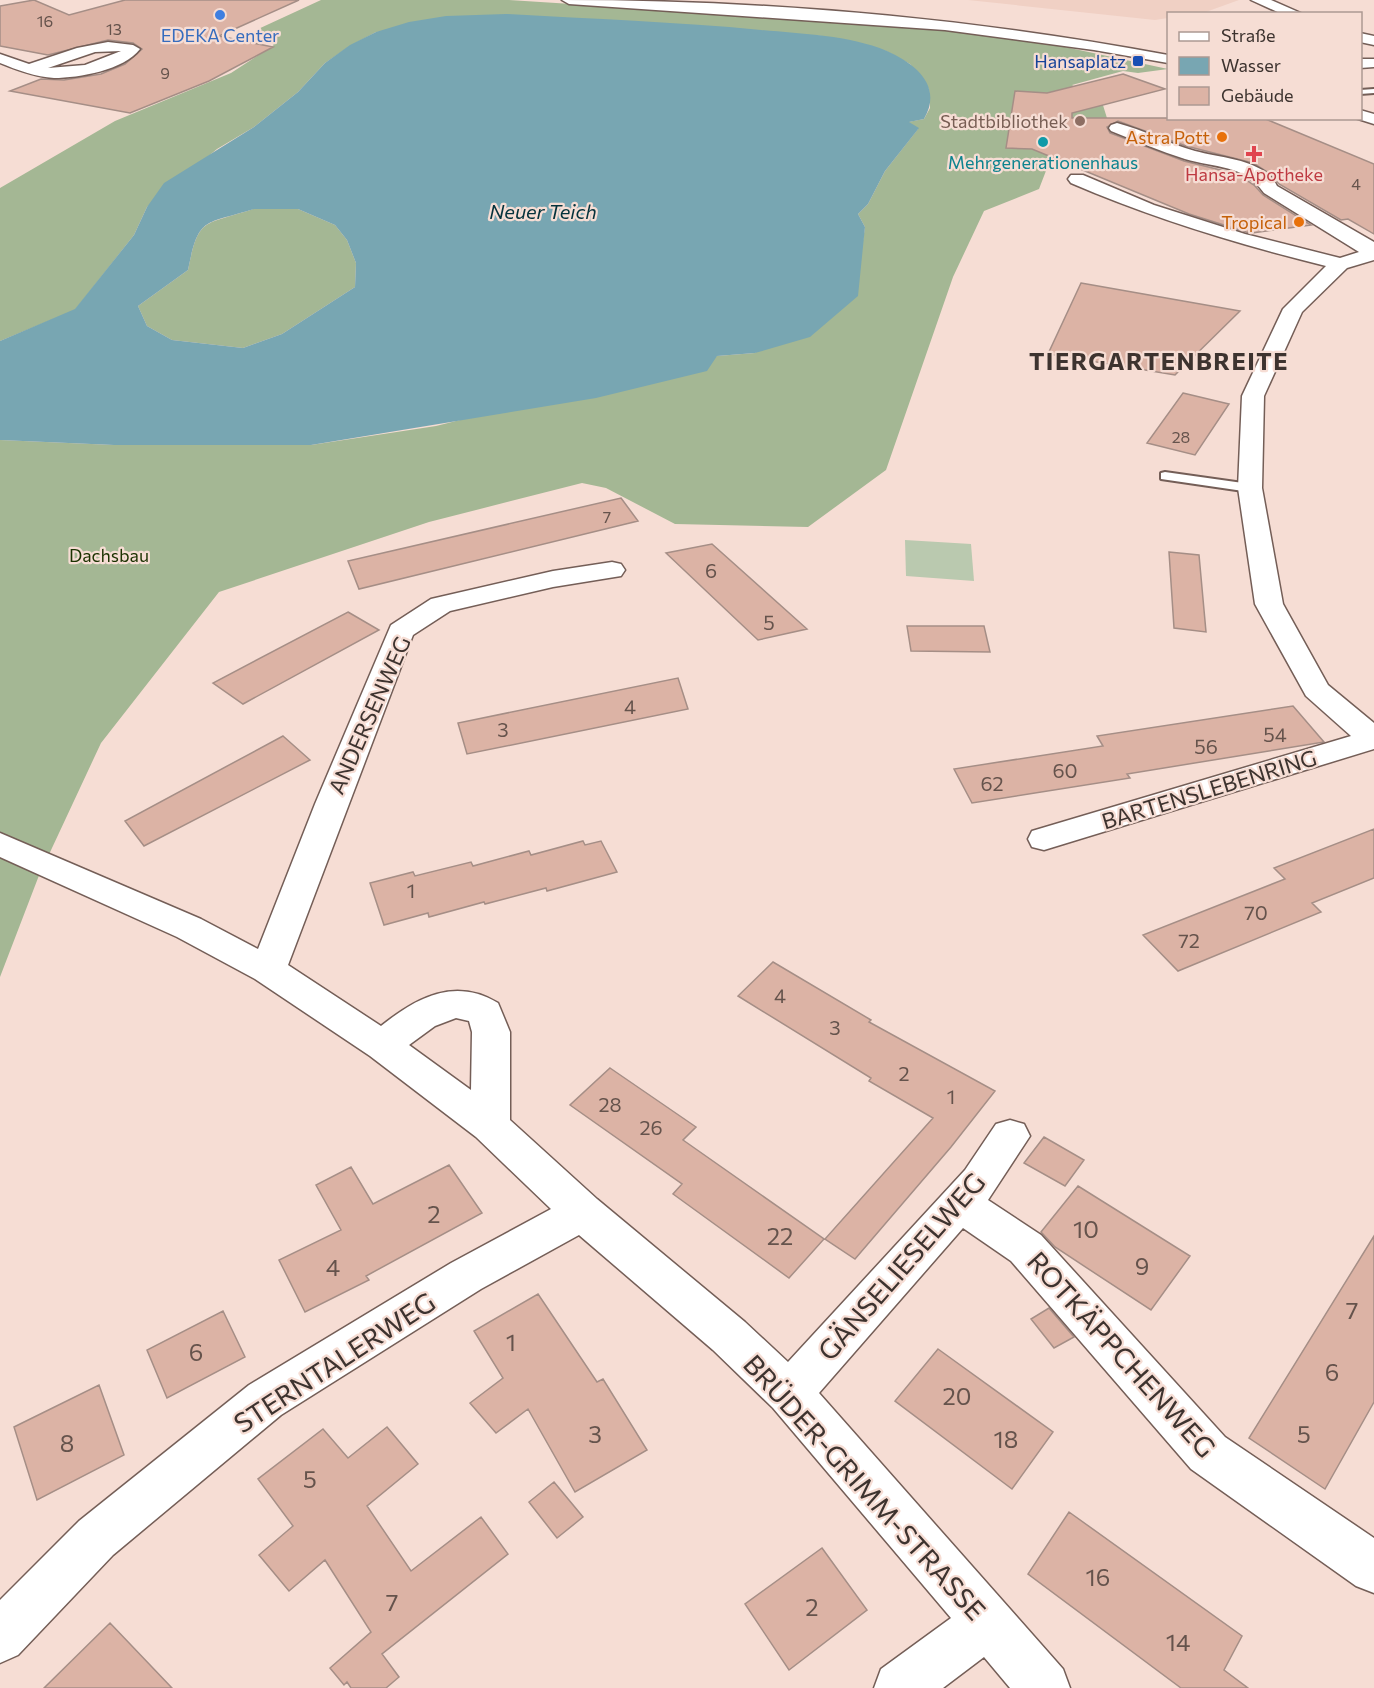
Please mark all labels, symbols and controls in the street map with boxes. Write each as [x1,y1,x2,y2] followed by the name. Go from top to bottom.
[213,8,227,22] marker: EDEKA Center
[37,11,53,30] house number: 16
[1167,12,1362,120] legend
[106,19,122,38] house number: 13
[161,24,279,46] place label: EDEKA Center
[1221,24,1276,46] text: Straße
[1034,50,1126,72] place label: Hansaplatz
[1131,54,1145,68] marker: Hansaplatz
[1221,54,1281,76] text: Wasser
[160,63,170,82] house number: 9
[1221,84,1294,106] text: Gebäude
[940,110,1068,132] place label: Stadtbibliothek
[1073,114,1087,128] marker: Stadtbibliothek
[1126,126,1210,148] place label: Astra Pott
[1215,130,1229,144] marker: Astra Pott
[1036,135,1050,149] marker: Mehrgenerationenhaus
[1247,147,1261,161] marker: Hansa-Apotheke
[948,151,1138,173] place label: Mehrgenerationenhaus
[1185,163,1323,185] place label: Hansa-Apotheke
[1351,174,1361,193] house number: 4
[489,199,597,223] water label: Neuer Teich
[1221,211,1287,233] place label: Tropical
[1292,215,1306,229] marker: Tropical
[1029,346,1289,375] district label: TIERGARTENBREITE
[1172,427,1190,446] house number: 28
[603,507,611,526] house number: 7
[69,544,149,566] park label: Dachsbau
[705,558,717,582] house number: 6
[763,610,775,634] house number: 5
[322,632,416,798] street label: ANDERSENWEG
[624,694,636,718] house number: 4
[497,717,509,741] house number: 3
[1263,722,1287,746] house number: 54
[1194,734,1218,758] house number: 56
[1098,743,1320,835] street label: BARTENSLEBENRING
[1052,758,1078,782] house number: 60
[980,771,1004,795] house number: 62
[407,878,415,902] house number: 1
[1244,900,1268,924] house number: 70
[1178,928,1200,952] house number: 72
[774,983,786,1007] house number: 4
[829,1015,841,1039] house number: 3
[898,1061,910,1085] house number: 2
[947,1084,955,1108] house number: 1
[598,1092,622,1116] house number: 28
[639,1115,663,1139] house number: 26
[810,1165,992,1367] street label: GÄNSELIESELWEG
[427,1199,441,1228] house number: 2
[1073,1214,1099,1243] house number: 10
[767,1221,793,1250] house number: 22
[1021,1244,1223,1464] street label: ROTKÄPPCHENWEG
[1135,1251,1149,1280] house number: 9
[326,1252,340,1281] house number: 4
[227,1285,441,1439] street label: STERNTALERWEG
[1346,1295,1358,1324] house number: 7
[506,1327,516,1356] house number: 1
[189,1337,203,1366] house number: 6
[737,1347,993,1627] street label: BRÜDER-GRIMM-STRASSE
[1325,1357,1339,1386] house number: 6
[943,1381,971,1410] house number: 20
[588,1419,602,1448] house number: 3
[1297,1419,1311,1448] house number: 5
[994,1424,1018,1453] house number: 18
[60,1428,74,1457] house number: 8
[303,1464,317,1493] house number: 5
[1086,1562,1110,1591] house number: 16
[386,1587,398,1616] house number: 7
[805,1592,819,1621] house number: 2
[1166,1627,1190,1656] house number: 14

